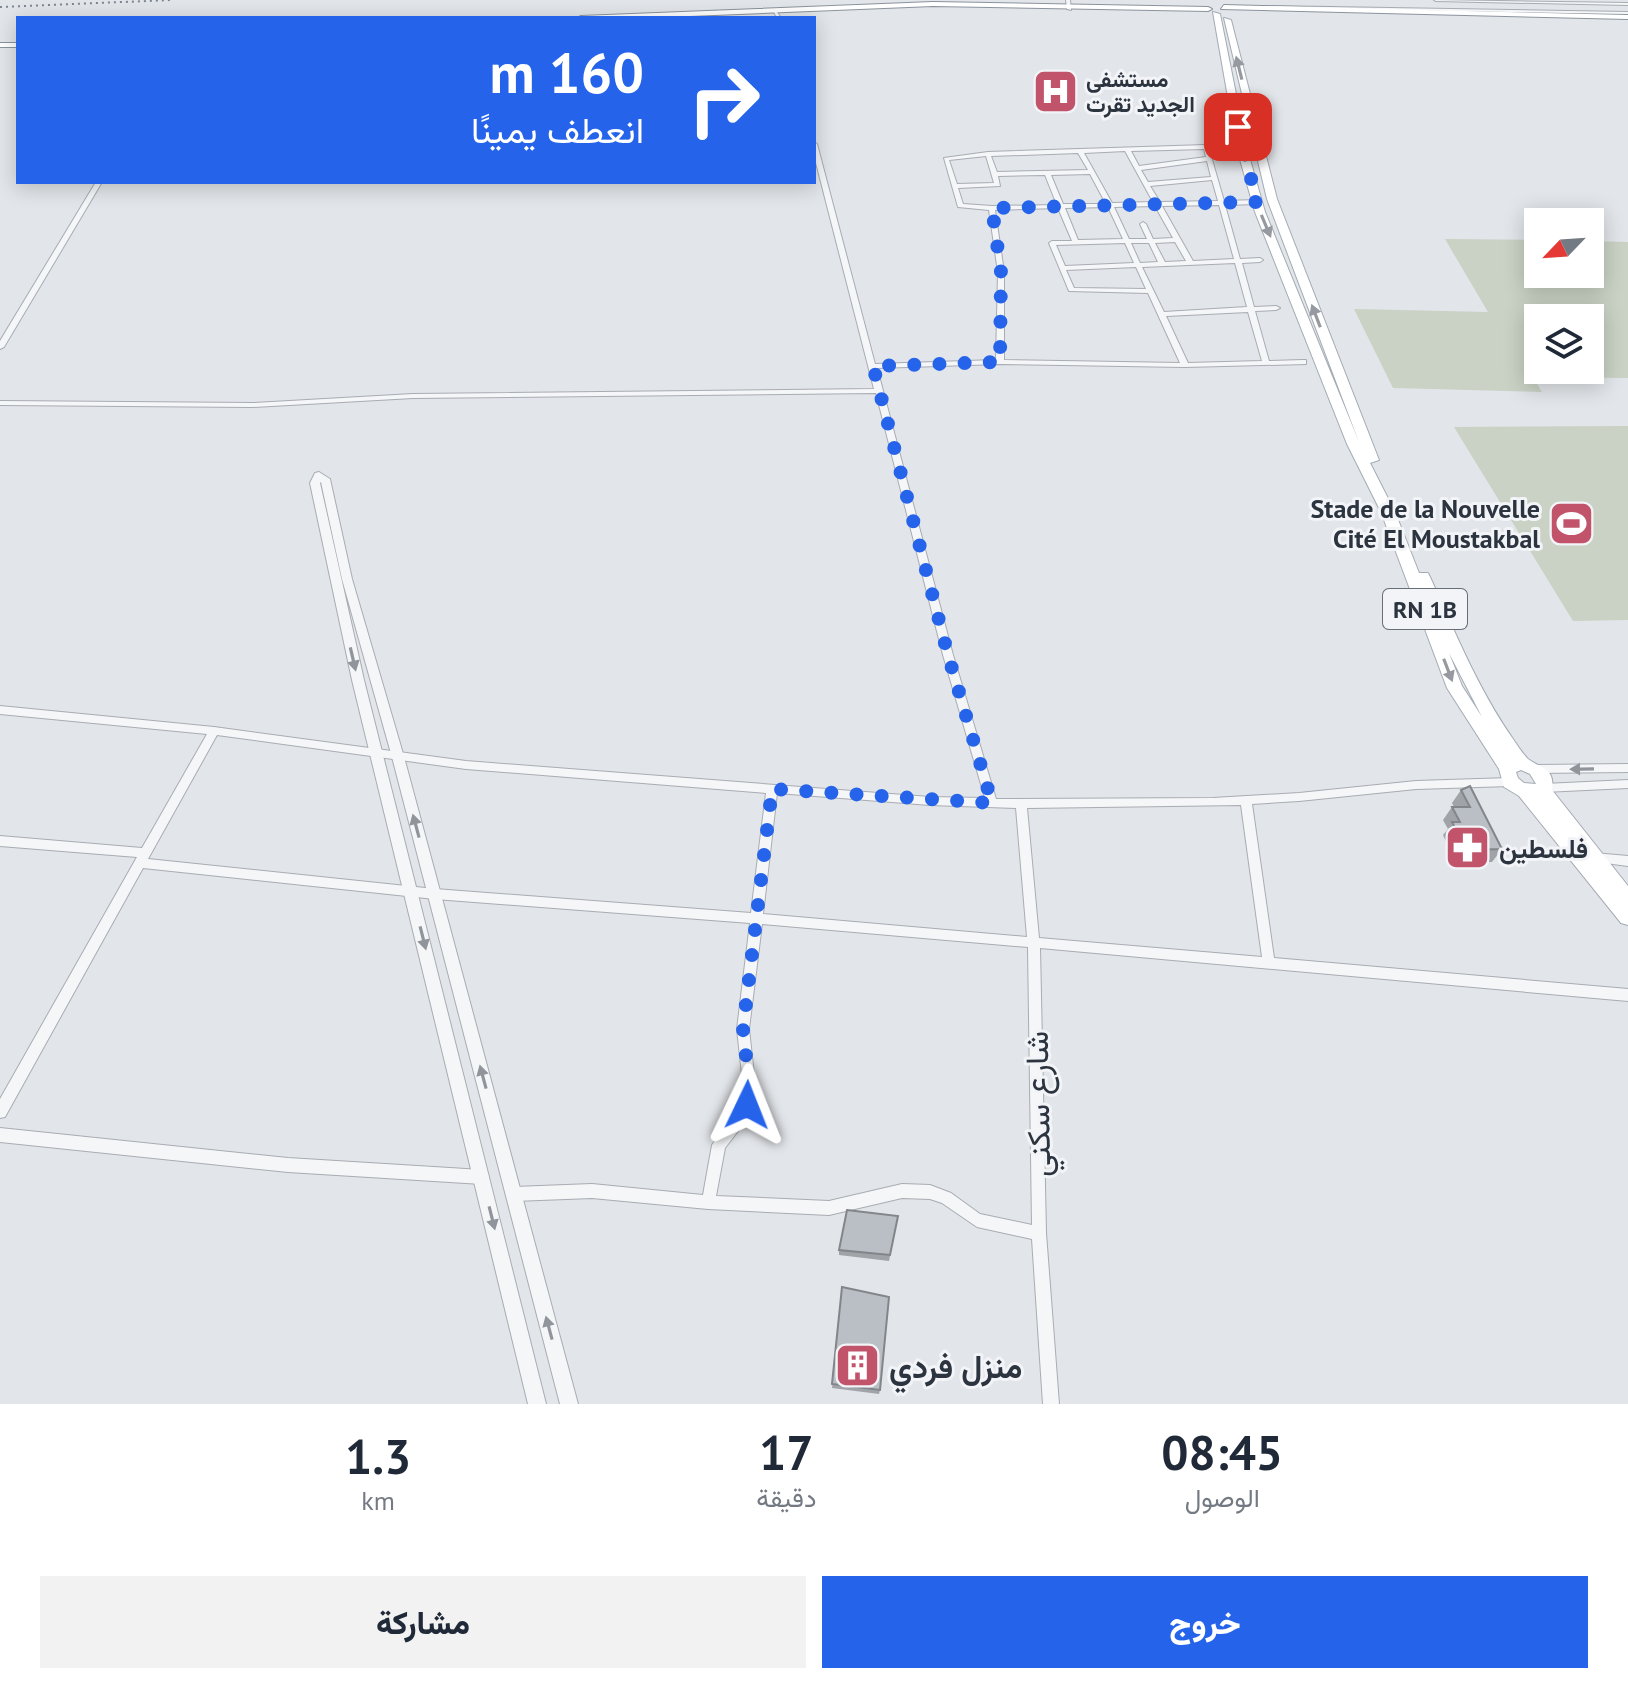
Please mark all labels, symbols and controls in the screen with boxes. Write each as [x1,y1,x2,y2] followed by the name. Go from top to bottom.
[489,36,644,108] text: 160 m
[672,48,776,152] icon: right
[1233,55,1245,80] one-way arrow
[1086,65,1195,118] place label: مستشفى الجديد تقرت
[1031,68,1079,116] hospital icon: مستشفى الجديد تقرت
[1204,93,1272,161] pin
[1216,105,1260,149] icon: arrive
[471,106,644,153] text: انعطف يمينًا
[1524,208,1604,288] north arrow
[1524,208,1604,384] map controls
[1259,214,1272,238] one-way arrow
[1309,304,1321,328] one-way arrow
[1524,304,1604,384] button: layers
[1311,492,1540,555] place label: Stade de la Nouvelle Cité El Moustakbal
[1547,499,1595,547] sports icon: Stade de la Nouvelle Cité El Moustakbal
[1383,589,1467,629] road number: RN 1B
[347,647,360,672] one-way arrow
[1442,659,1455,683] one-way arrow
[1569,763,1594,775] one-way arrow
[409,813,421,838] one-way arrow
[1444,824,1492,872] pharmacy icon: فلسطين
[1499,832,1588,865] place label: فلسطين
[418,926,430,951] one-way arrow
[1015,1031,1065,1177] street label: شارع سكني
[705,1063,789,1147] position arrow
[477,1064,489,1089] one-way arrow
[486,1206,499,1231] one-way arrow
[543,1316,555,1341] one-way arrow
[834,1342,882,1390] building icon: منزل فردي
[889,1345,1022,1393] place label: منزل فردي
[759,1421,813,1483] text: 17
[1161,1421,1283,1483] text: 08:45
[345,1425,411,1487] text: 1.3
[756,1481,816,1514] text: دقيقة
[1185,1481,1260,1514] text: الوصول
[361,1484,395,1517] text: km
[40,1576,806,1668] button: مشاركة
[822,1576,1588,1668] button: خروج

